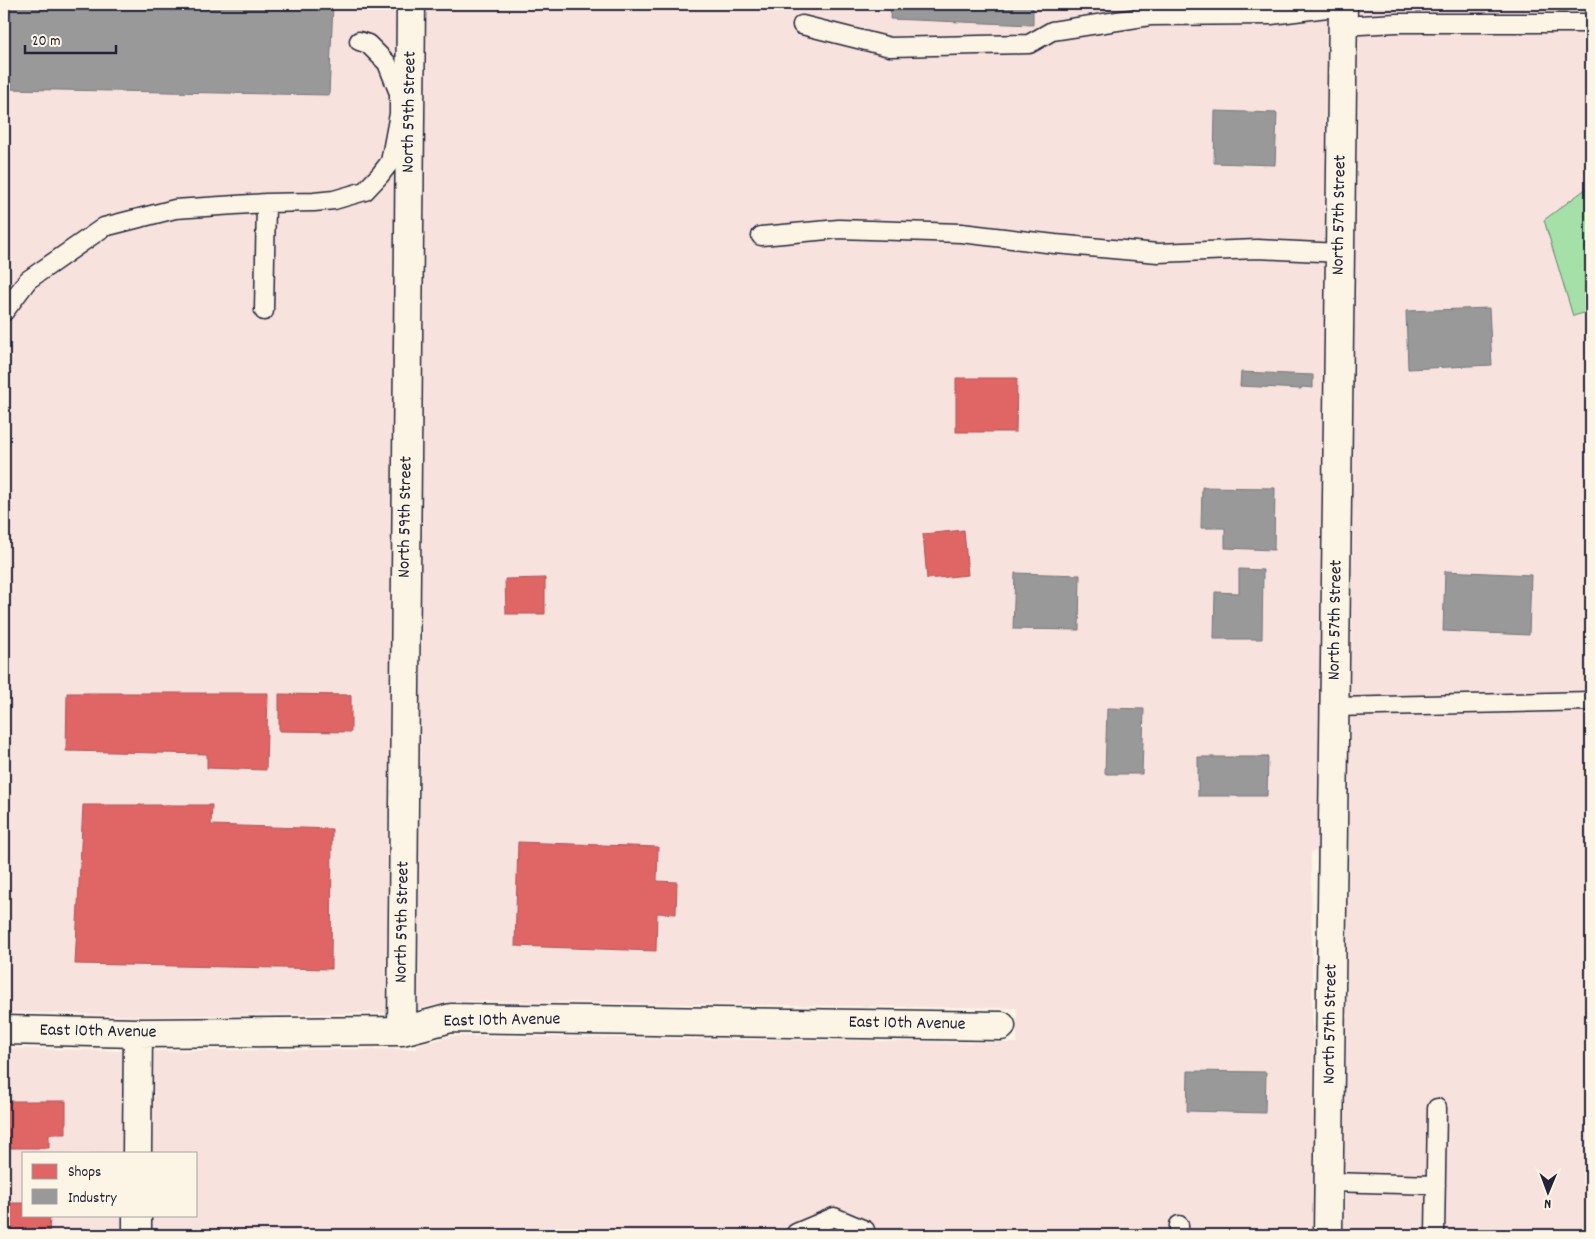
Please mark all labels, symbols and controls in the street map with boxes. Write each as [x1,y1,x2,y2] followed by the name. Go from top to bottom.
[25,22,116,54] scale bar
[32,31,60,53] text: 20 m
[396,50,424,173] street label: North 59th Street
[1326,154,1354,275] street label: North 57th Street
[392,455,420,578] street label: North 59th Street
[1322,559,1350,680] street label: North 57th Street
[389,860,417,983] street label: North 59th Street
[1317,963,1345,1084] street label: North 57th Street
[443,1007,561,1035] street label: East 10th Avenue
[848,1010,966,1038] street label: East 10th Avenue
[39,1018,157,1046] street label: East 10th Avenue
[22,1152,198,1216] legend
[68,1162,101,1184] text: Shops
[1522,1166,1572,1216] north arrow
[68,1188,117,1210] text: Industry
[1544,1193,1551,1213] text: N

